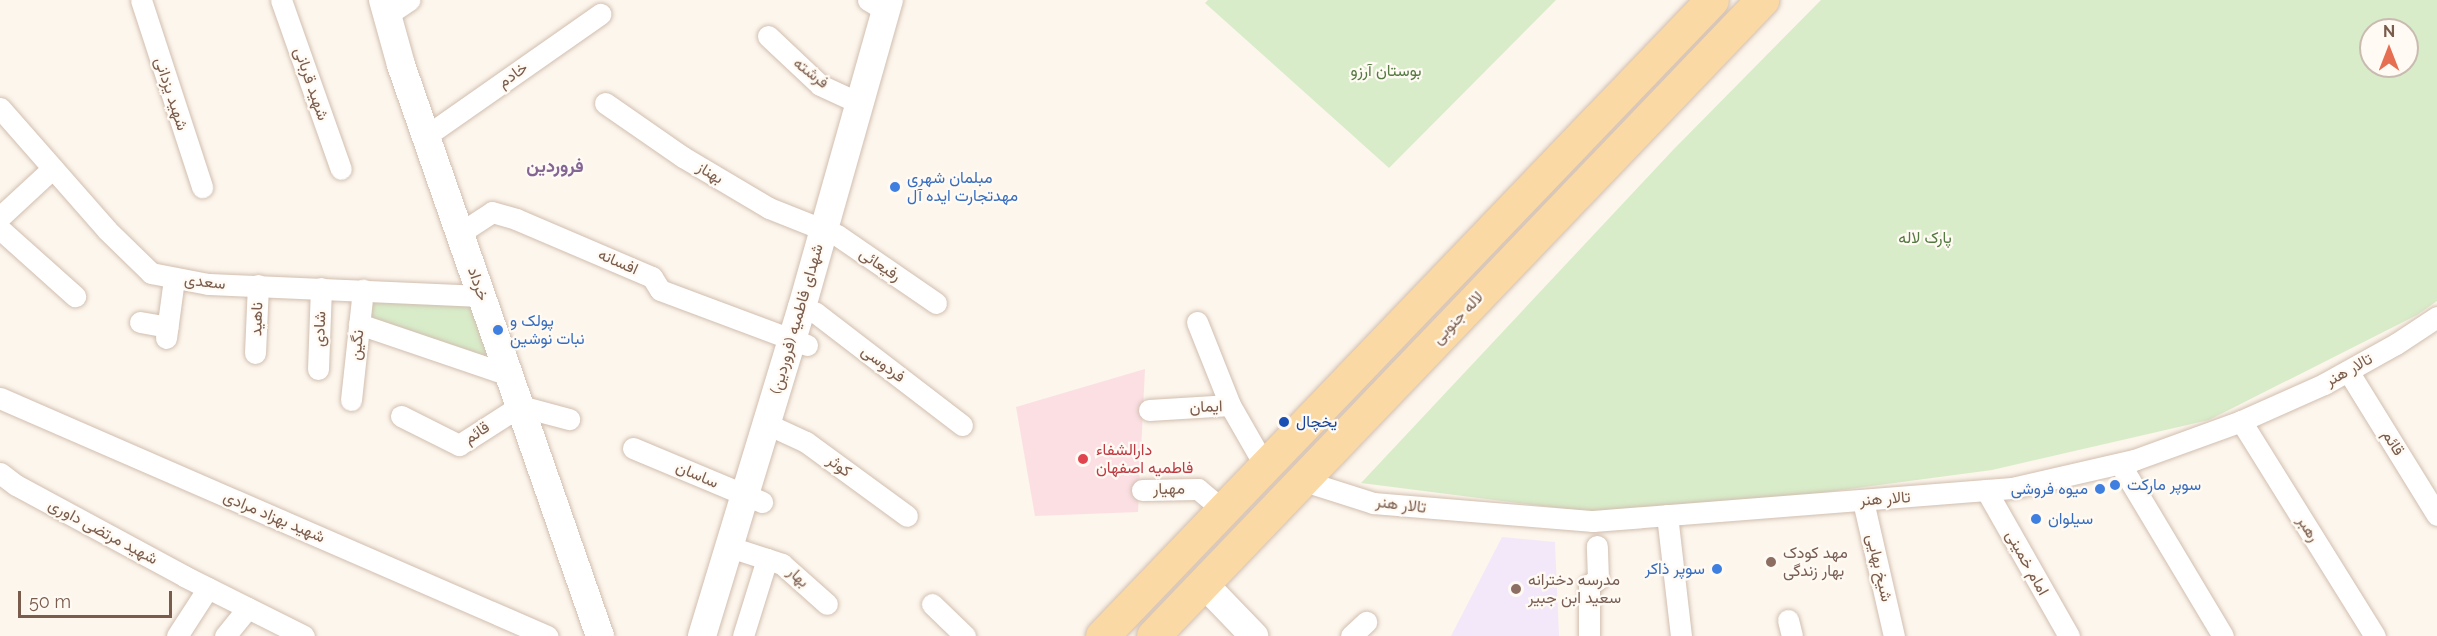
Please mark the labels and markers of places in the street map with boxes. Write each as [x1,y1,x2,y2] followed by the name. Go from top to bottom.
[907,168,1018,206] place label: مبلمان شهری مهدتجارت ایده آل
[888,180,902,194] marker: مبلمان شهری مهدتجارت ایده آل
[510,311,585,349] place label: پولک و نبات نوشین
[491,323,505,337] marker: پولک و نبات نوشین
[1296,412,1337,432] place label: یخچال
[1277,415,1291,429] marker: یخچال
[1096,440,1193,478] place label: دارالشفاء فاطمیه اصفهان
[1074,450,1092,468] marker: دارالشفاء فاطمیه اصفهان
[2127,475,2201,495] place label: سوپر مارکت
[2108,478,2122,492] marker: سوپر مارکت
[2011,479,2088,499] place label: میوه فروشی
[2093,482,2107,496] marker: میوه فروشی
[2048,509,2093,529] place label: سیلوان
[2029,512,2043,526] marker: سیلوان
[1783,543,1848,581] place label: مهد کودک بهار زندگی
[1764,555,1778,569] marker: مهد کودک بهار زندگی
[1645,559,1705,579] place label: سوپر ذاکر
[1710,562,1724,576] marker: سوپر ذاکر
[1528,570,1621,608] place label: مدرسه دخترانه سعید ابن جبیر
[1509,582,1523,596] marker: مدرسه دخترانه سعید ابن جبیر

